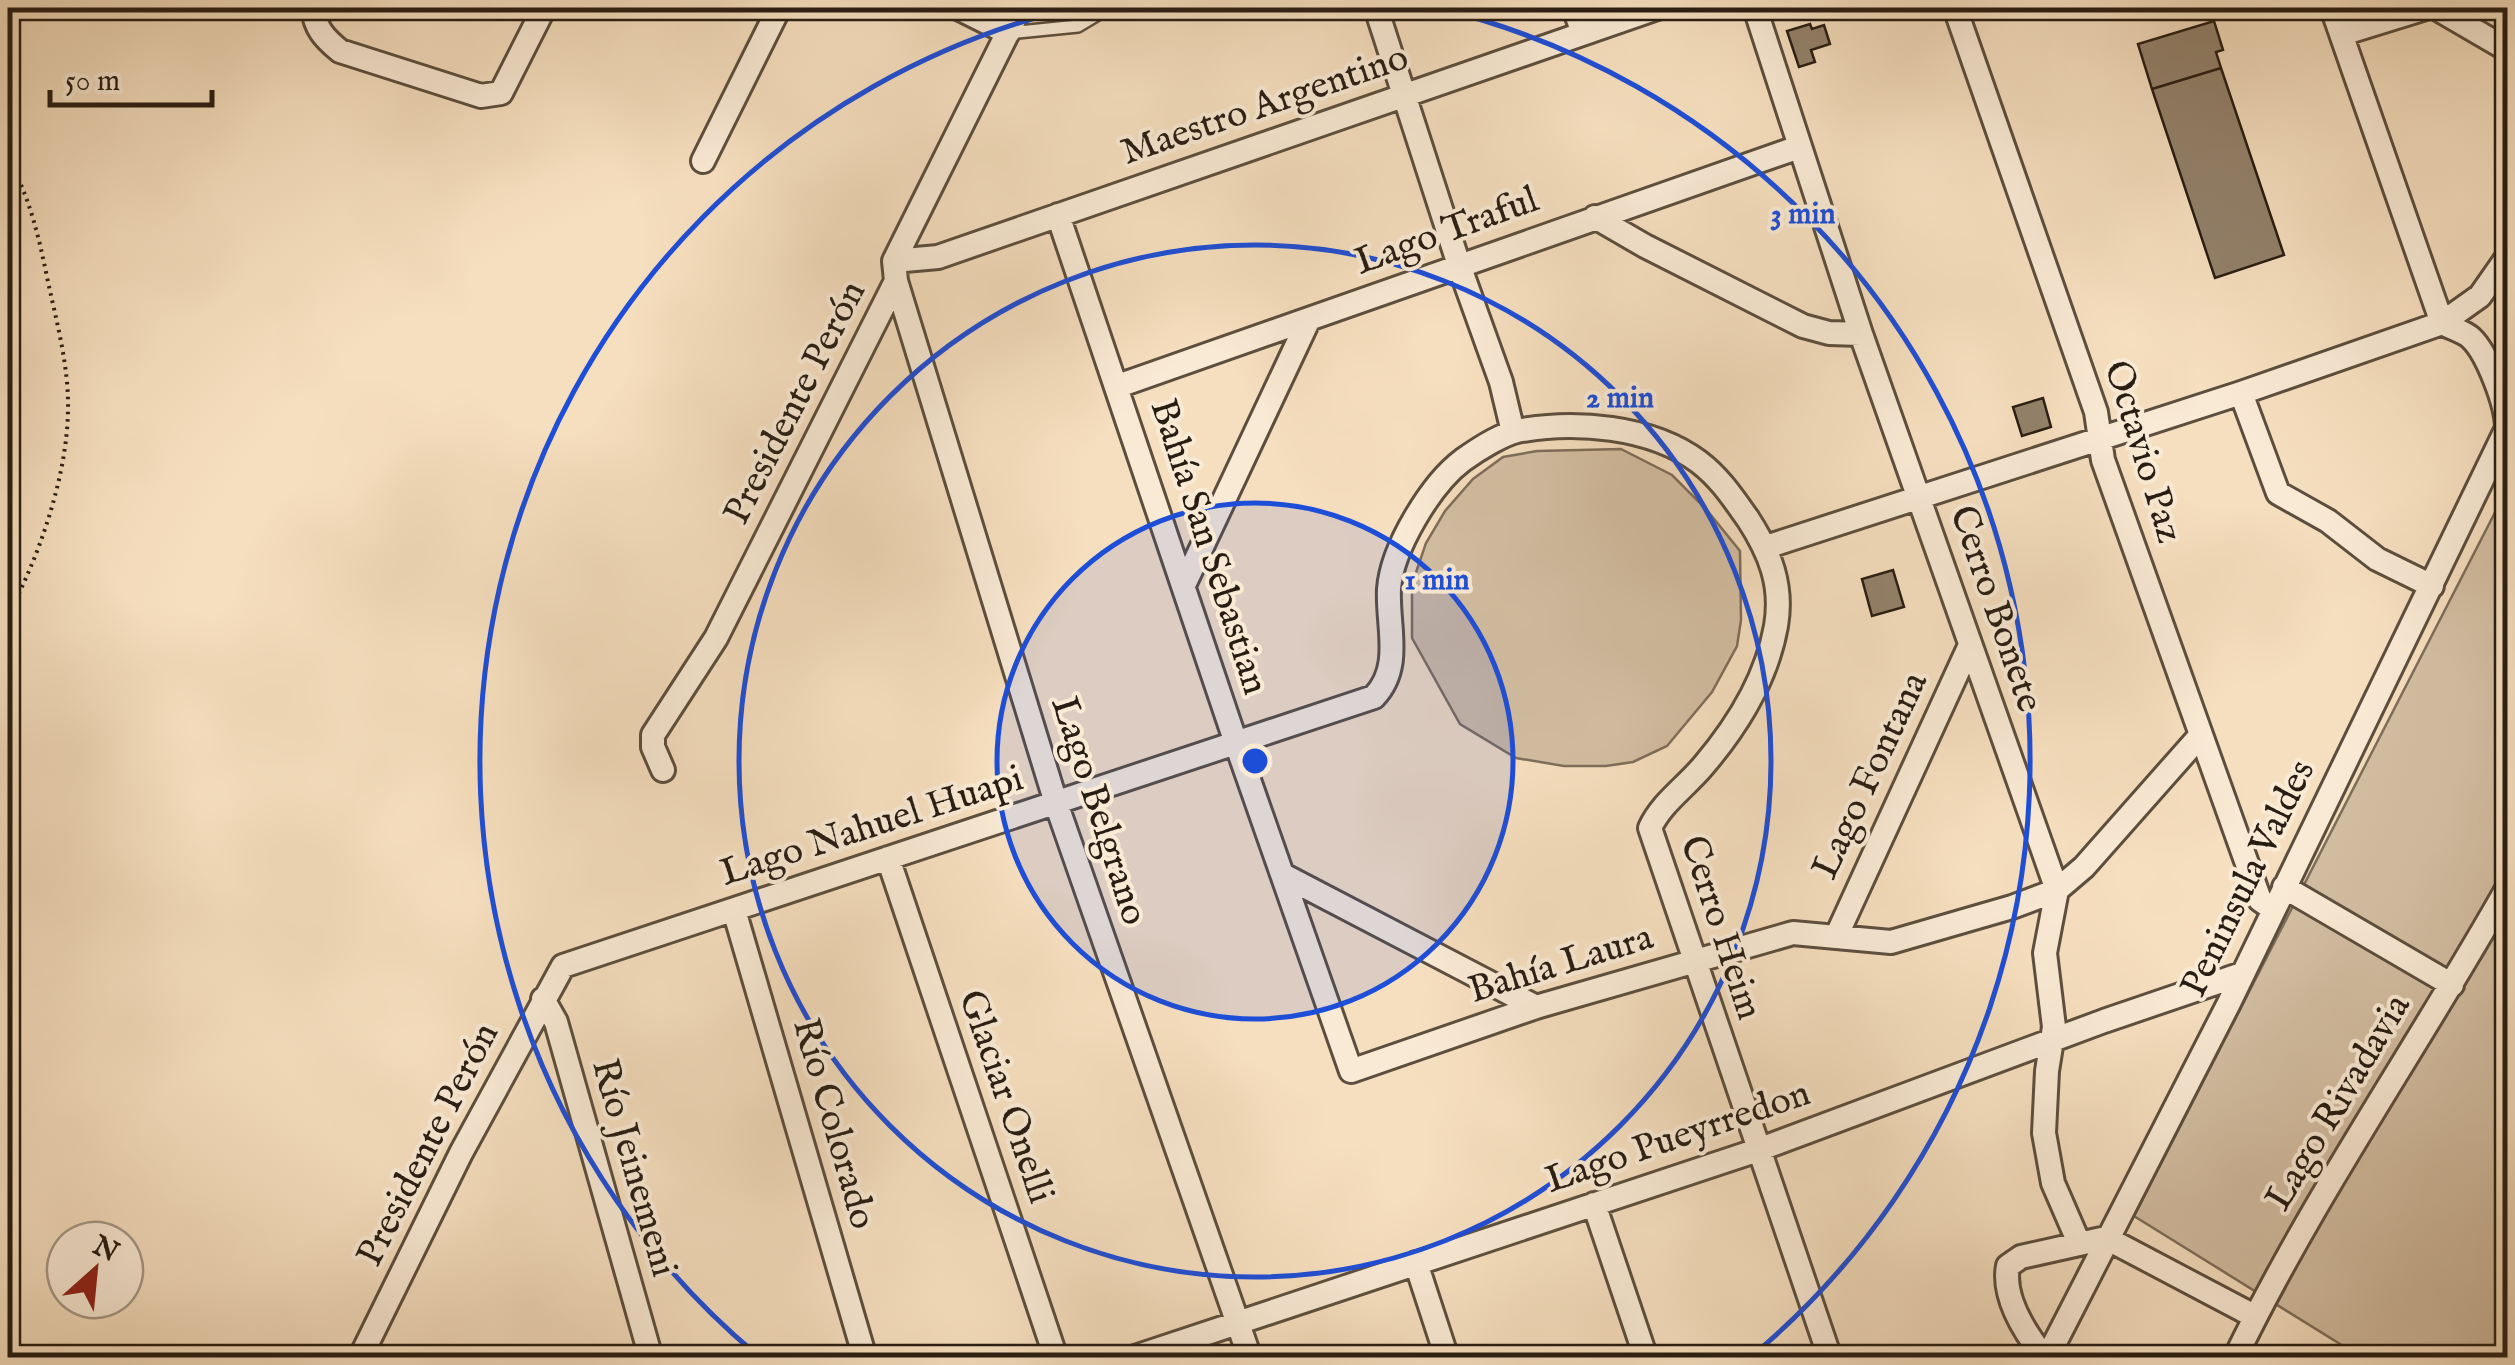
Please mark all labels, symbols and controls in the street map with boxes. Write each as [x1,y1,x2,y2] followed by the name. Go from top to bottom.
[1115,34,1415,178] street label: Maestro Argentino
[50,45,212,107] scale bar
[65,63,120,101] text: 50 m
[1349,176,1546,287] street label: Lago Traful
[1771,196,1835,234] text: 3 min
[714,273,878,533] street label: Presidente Perón
[2092,355,2192,549] street label: Octavio Paz
[1586,380,1654,418] text: 2 min
[1138,393,1278,701] street label: Bahía San Sebastian
[1937,500,2053,718] street label: Cerro Bonete
[1405,562,1469,600] text: 1 min
[1802,664,1940,887] street label: Lago Fontana
[1038,691,1158,931] street label: Lago Belgrano
[1237,743,1273,779] centre of rings
[2171,753,2327,1005] street label: Peninsula Valdes
[714,755,1030,899] street label: Lago Nahuel Huapi
[1668,830,1772,1026] street label: Cerro Heim
[1463,914,1660,1016] street label: Bahía Laura
[946,984,1064,1210] street label: Glaciar Onelli
[2256,985,2423,1220] street label: Lago Rivadavia
[780,1013,886,1235] street label: Río Colorado
[347,1015,511,1275] street label: Presidente Perón
[579,1054,687,1282] street label: Río Jeinemeni
[1539,1070,1817,1206] street label: Lago Pueyrredon
[45,1220,145,1320] north arrow
[86,1228,124,1271] text: N

